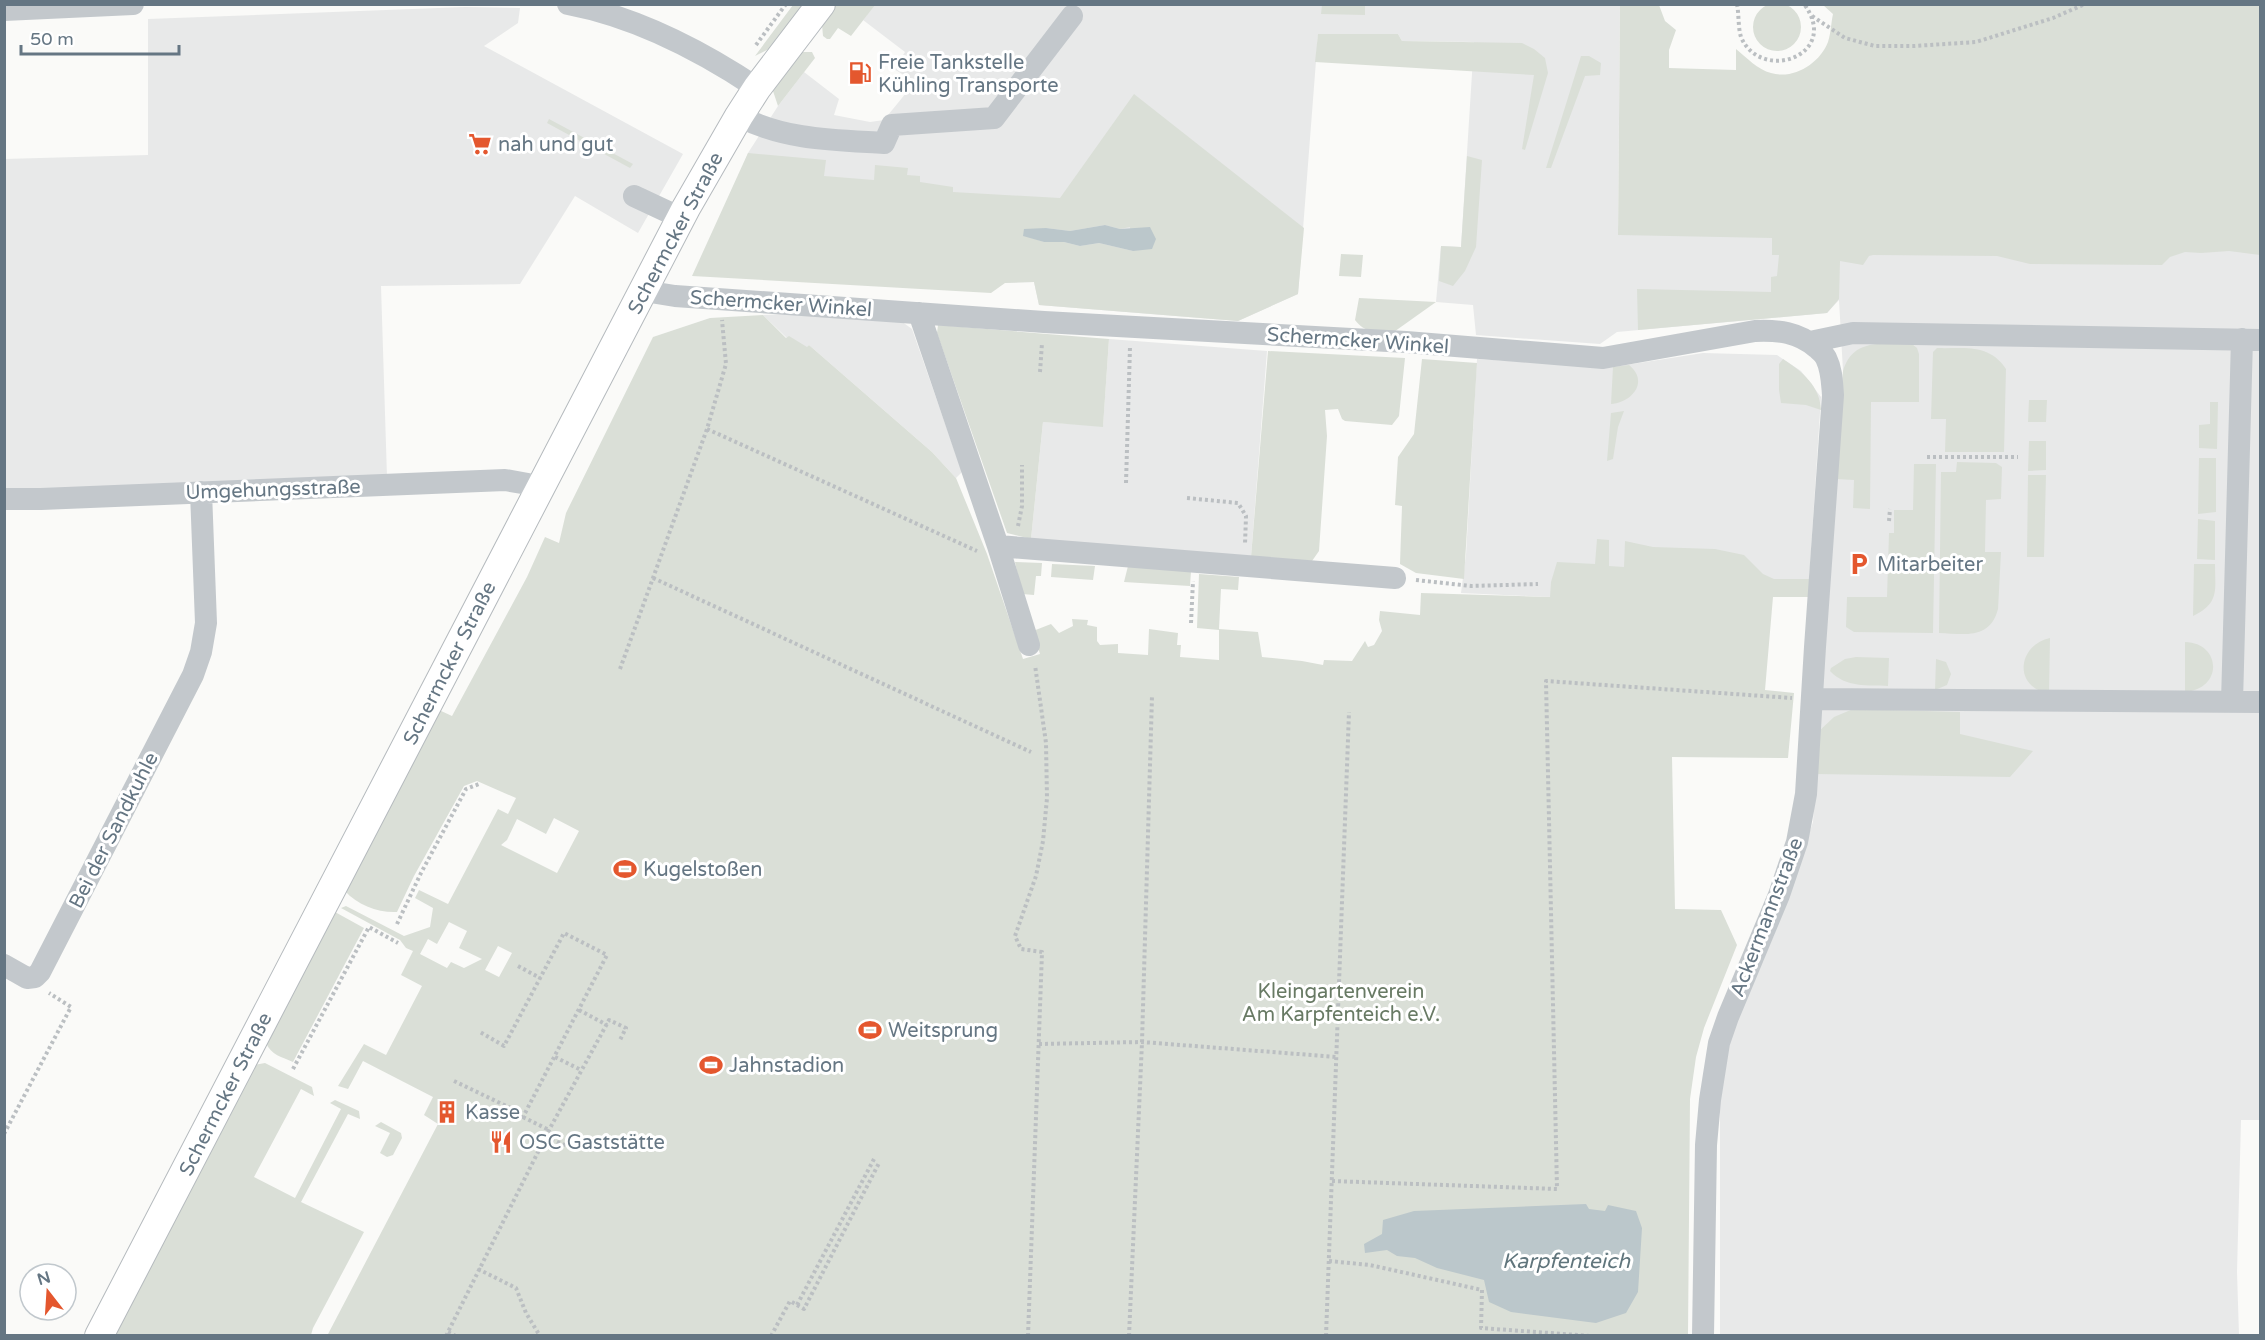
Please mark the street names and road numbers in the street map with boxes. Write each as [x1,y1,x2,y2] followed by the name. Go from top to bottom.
[623,148,729,319] street label: Schermcker Straße
[689,286,873,322] street label: Schermcker Winkel
[1266,323,1450,359] street label: Schermcker Winkel
[185,475,361,505] street label: Umgehungsstraße
[398,578,501,749] street label: Schermcker Straße
[64,748,164,913] street label: Bei der Sandkuhle
[1726,834,1808,1000] street label: Ackermannstraße
[174,1009,277,1180] street label: Schermcker Straße

